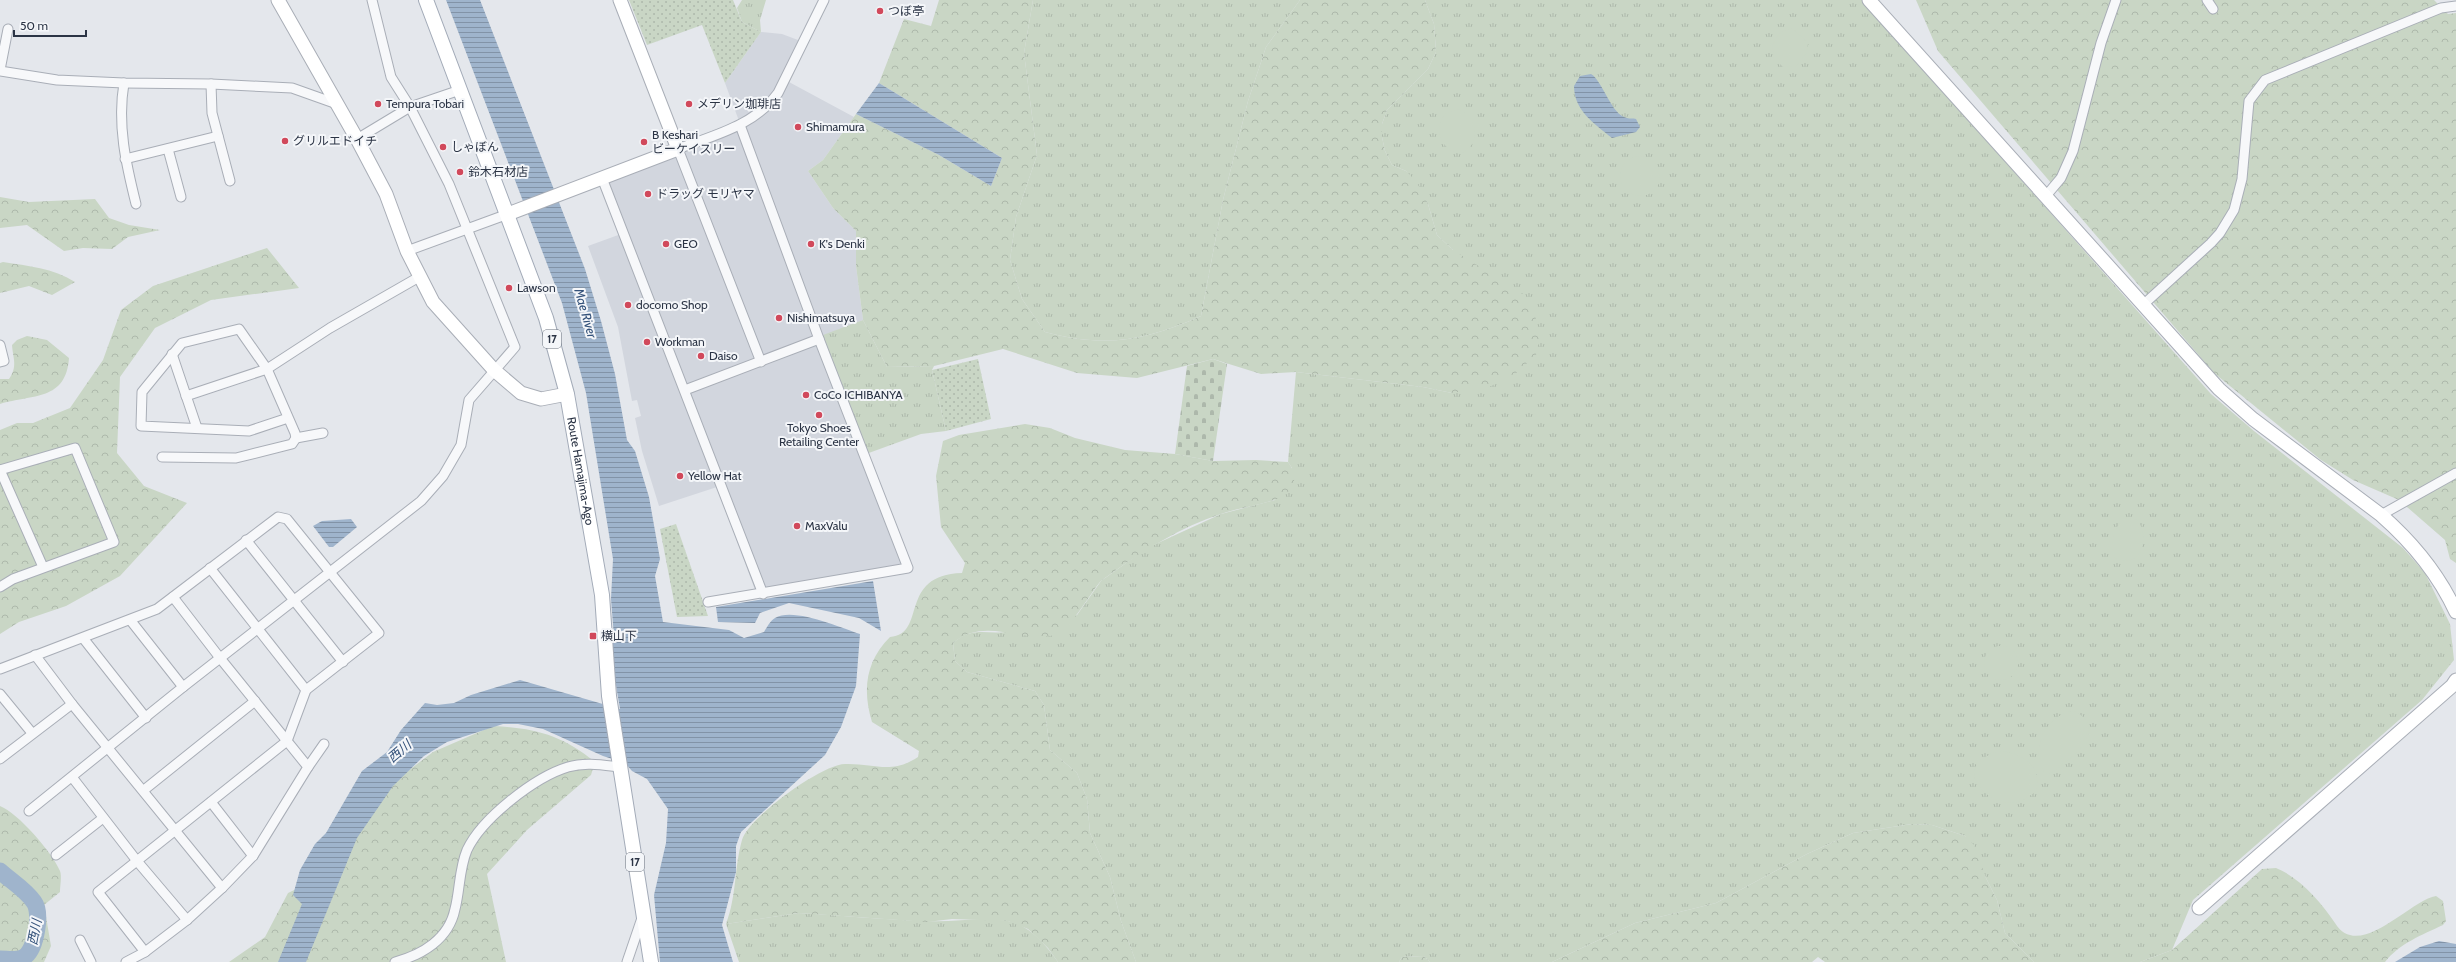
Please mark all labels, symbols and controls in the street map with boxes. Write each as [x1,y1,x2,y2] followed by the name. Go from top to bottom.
[888,3,924,18] place label: つぼ亭
[875,6,885,16] marker: つぼ亭
[14,12,86,38] scale bar
[20,18,48,33] text: 50 m
[386,96,464,111] place label: Tempura Tobari
[697,96,781,111] place label: メデリン珈琲店
[373,99,383,109] marker: Tempura Tobari
[684,99,694,109] marker: メデリン珈琲店
[806,119,865,134] place label: Shimamura
[793,122,803,132] marker: Shimamura
[652,127,735,156] place label: B Keshari ビーケイスリー
[293,133,377,148] place label: グリルエドイチ
[280,136,290,146] marker: グリルエドイチ
[639,137,649,147] marker: B Keshari ビーケイスリー
[451,139,499,154] place label: しゃぼん
[438,142,448,152] marker: しゃぼん
[468,164,528,179] place label: 鈴木石材店
[455,167,465,177] marker: 鈴木石材店
[656,186,755,201] place label: ドラッグ モリヤマ
[643,189,653,199] marker: ドラッグ モリヤマ
[674,236,698,251] place label: GEO
[819,236,865,251] place label: K's Denki
[661,239,671,249] marker: GEO
[806,239,816,249] marker: K's Denki
[517,280,556,295] place label: Lawson
[504,283,514,293] marker: Lawson
[571,285,601,341] water label: Mae River
[636,297,708,312] place label: docomo Shop
[623,300,633,310] marker: docomo Shop
[787,310,855,325] place label: Nishimatsuya
[774,313,784,323] marker: Nishimatsuya
[543,330,561,348] road number: 17
[655,334,705,349] place label: Workman
[642,337,652,347] marker: Workman
[709,348,738,363] place label: Daiso
[696,351,706,361] marker: Daiso
[814,387,903,402] place label: CoCo ICHIBANYA
[801,390,811,400] marker: CoCo ICHIBANYA
[814,410,824,420] marker: Tokyo Shoes Retailing Center
[564,416,598,527] street label: Route Hamajima-Ago
[779,420,859,449] place label: Tokyo Shoes Retailing Center
[687,468,742,483] place label: Yellow Hat
[675,471,685,481] marker: Yellow Hat
[805,518,848,533] place label: MaxValu
[792,521,802,531] marker: MaxValu
[601,628,637,643] place label: 横山下
[588,631,598,641] marker: 横山下
[384,735,416,765] water label: 西川
[626,853,644,871] road number: 17
[24,916,45,946] water label: 西川

